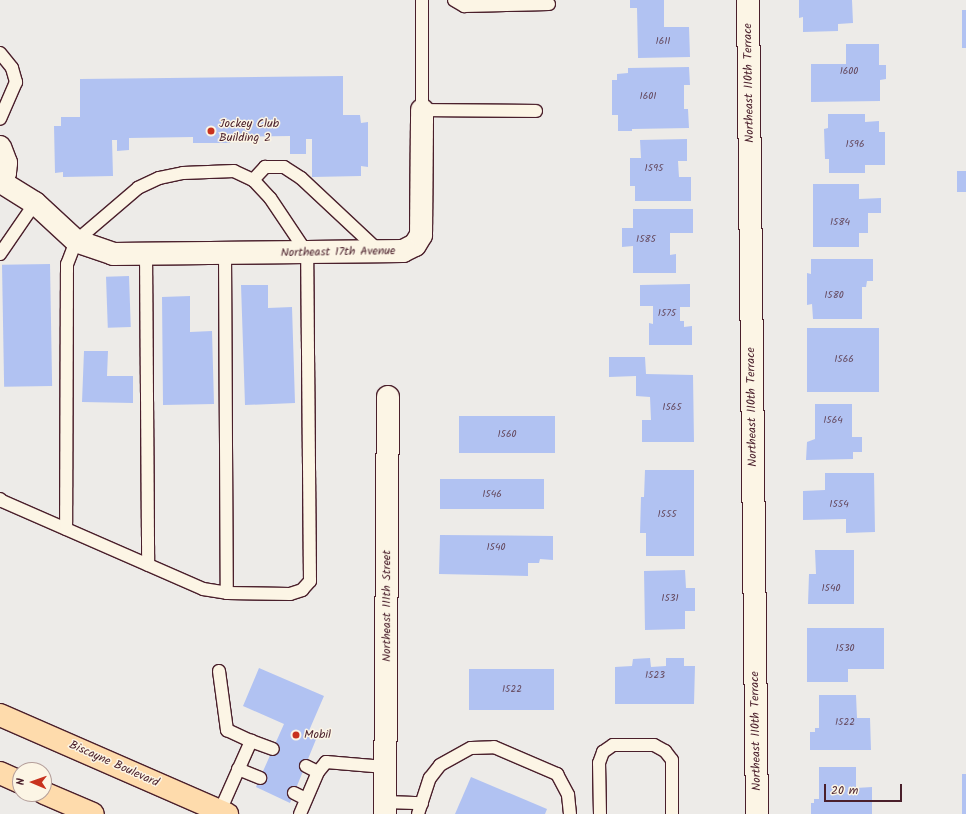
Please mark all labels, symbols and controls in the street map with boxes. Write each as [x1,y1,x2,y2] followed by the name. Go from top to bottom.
[741,23,757,143] street label: Northeast 110th Terrace
[656,36,670,48] house number: 1611
[840,66,858,78] house number: 1600
[640,91,656,103] house number: 1601
[219,117,279,145] place label: Jockey Club Building 2
[206,126,216,136] marker: Jockey Club Building 2
[846,139,864,151] house number: 1596
[645,163,663,175] house number: 1595
[830,217,850,229] house number: 1584
[636,234,656,246] house number: 1585
[281,244,395,260] street label: Northeast 17th Avenue
[824,290,844,302] house number: 1580
[658,308,676,320] house number: 1575
[744,347,760,467] street label: Northeast 110th Terrace
[834,354,854,366] house number: 1566
[662,402,682,414] house number: 1565
[823,415,843,427] house number: 1564
[497,429,517,441] house number: 1560
[482,489,502,501] house number: 1546
[829,499,849,511] house number: 1554
[657,509,677,521] house number: 1555
[486,542,506,554] house number: 1540
[380,550,394,662] street label: Northeast 111th Street
[821,583,841,595] house number: 1540
[661,593,679,605] house number: 1531
[835,643,855,655] house number: 1530
[645,670,665,682] house number: 1523
[748,671,764,791] street label: Northeast 110th Terrace
[502,684,522,696] house number: 1522
[835,717,855,729] house number: 1522
[304,728,331,742] place label: Mobil
[291,730,301,740] marker: Mobil
[67,738,161,790] street label: Biscayne Boulevard
[12,762,52,802] north arrow
[826,776,904,802] scale bar
[12,778,30,785] text: N
[831,781,858,800] text: 20 m

